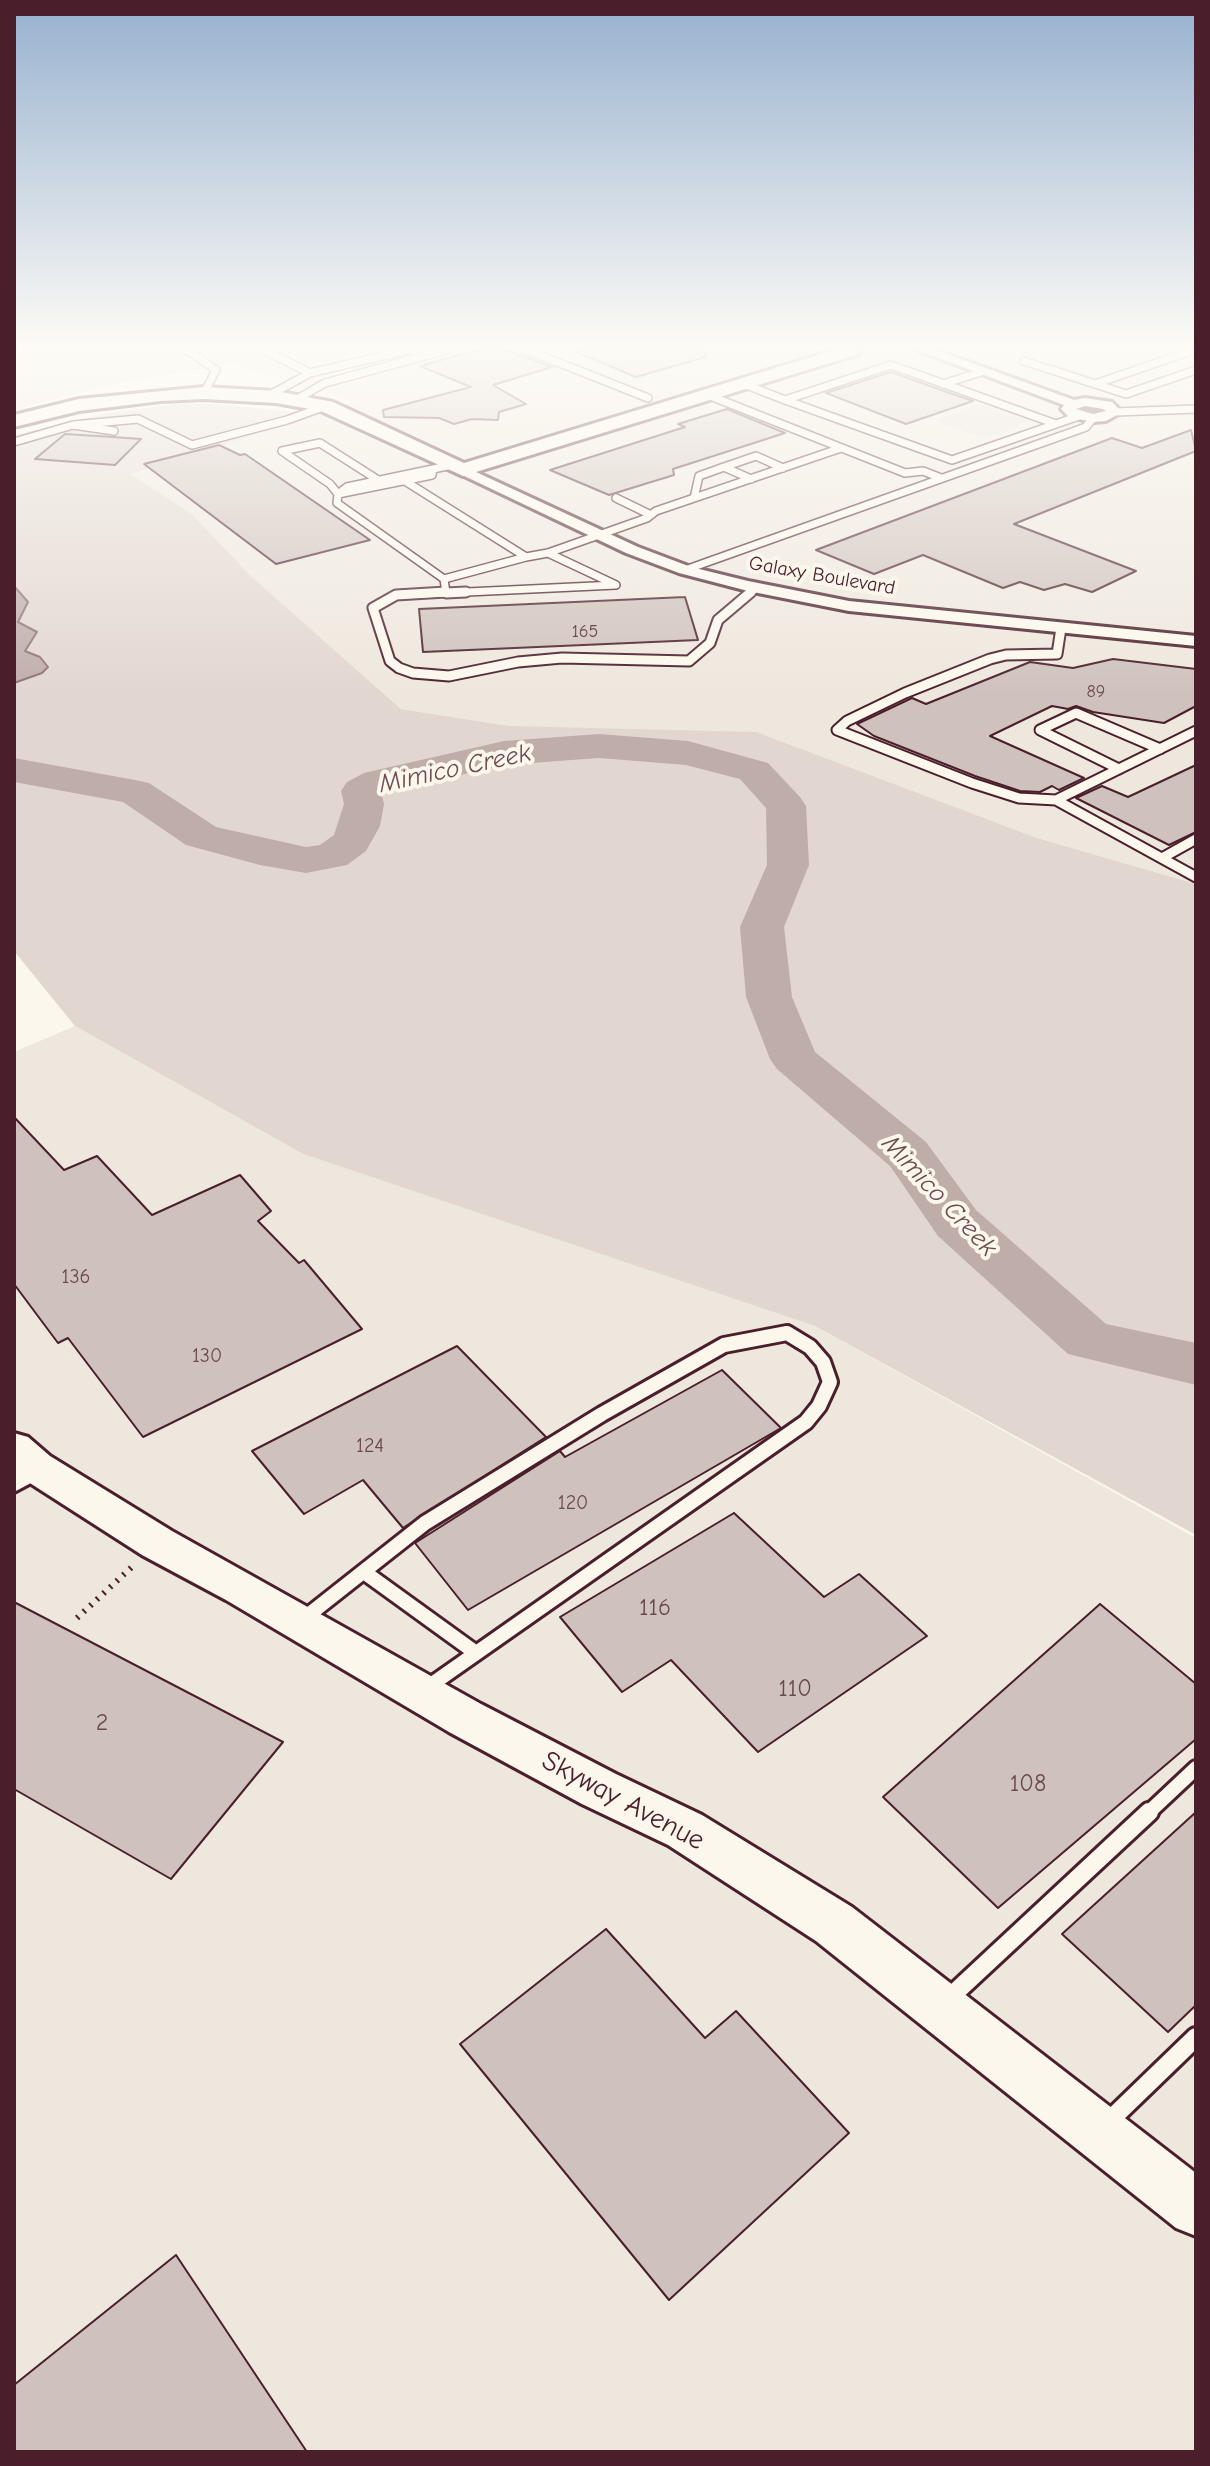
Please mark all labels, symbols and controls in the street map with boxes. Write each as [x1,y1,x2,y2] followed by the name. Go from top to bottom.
[747,551,897,601] street label: Galaxy Boulevard
[572,621,598,643] house number: 165
[1087,681,1105,703] house number: 89
[376,738,534,800] water label: Mimico Creek
[875,1129,1003,1263] water label: Mimico Creek
[62,1265,90,1289] house number: 136
[192,1344,222,1368] house number: 130
[356,1434,384,1458] house number: 124
[558,1491,588,1515] house number: 120
[639,1594,671,1622] house number: 116
[778,1675,812,1703] house number: 110
[96,1709,108,1737] house number: 2
[536,1744,710,1858] street label: Skyway Avenue
[1010,1770,1046,1798] house number: 108

